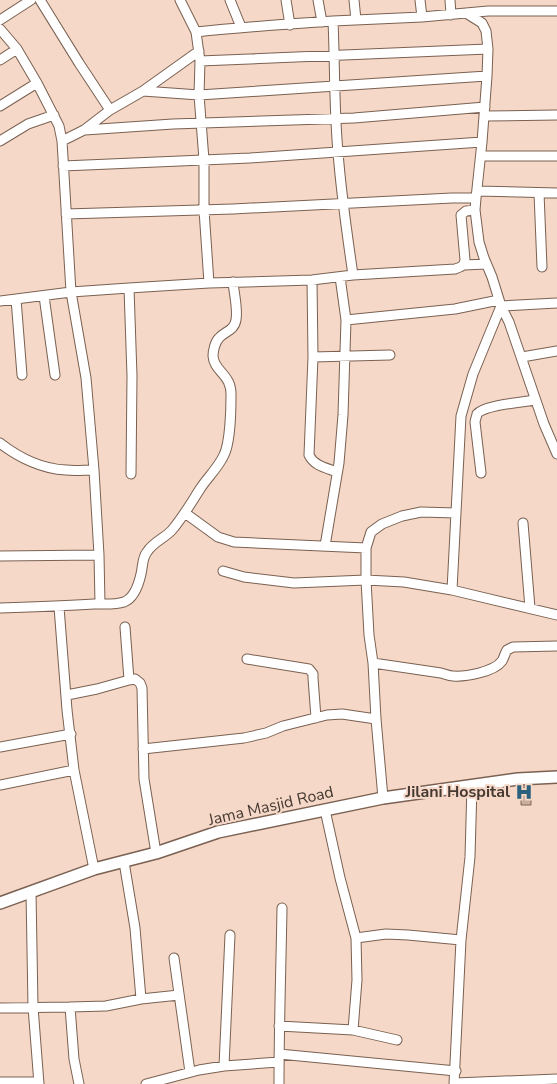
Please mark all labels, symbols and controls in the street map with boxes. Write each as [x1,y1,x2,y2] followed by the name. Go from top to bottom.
[205,781,336,831] street label: Jama Masjid Road
[405,781,510,803] place label: Jilani Hospital
[514,782,534,802] hospital icon: Jilani Hospital

